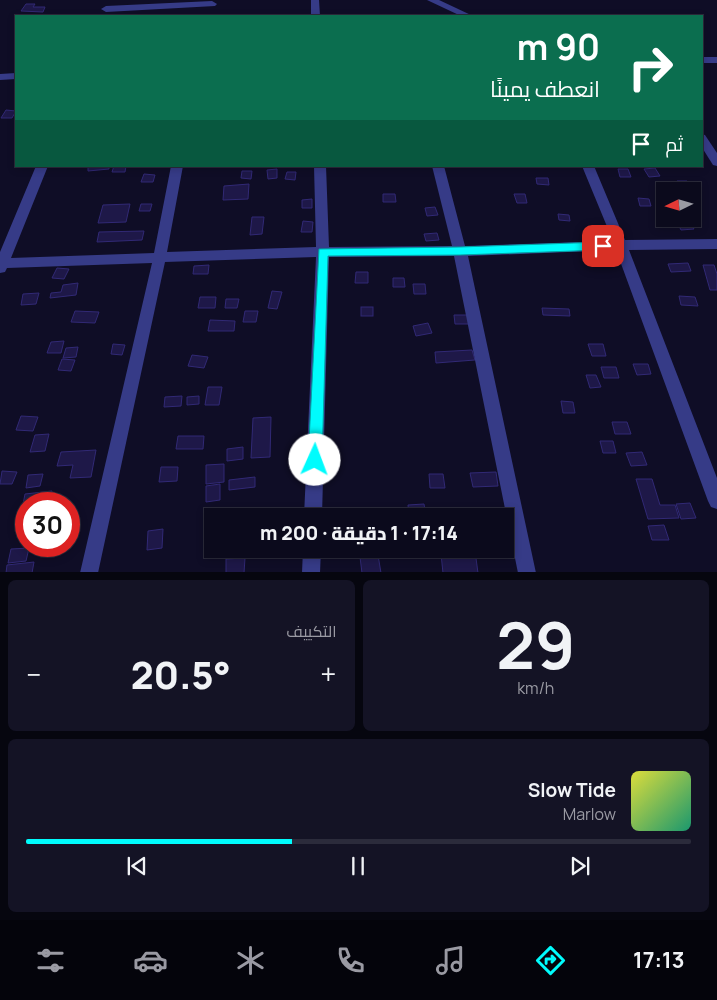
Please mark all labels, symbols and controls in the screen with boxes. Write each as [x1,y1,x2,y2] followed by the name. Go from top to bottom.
[517,23,600,71] text: 90 m
[618,35,683,100] icon: right
[490,74,600,104] text: انعطف يمينًا
[627,130,655,158] icon: arrive
[665,131,683,157] text: ثم
[656,182,701,228] north arrow
[656,182,701,227] map controls
[582,225,624,267] pin
[589,232,617,260] icon: arrive
[288,433,340,485] position arrow
[15,492,80,557] speed limit sign: 30
[260,520,458,546] text: 17:14 · 1 دقيقة · 200 m
[496,600,575,689] text: 29
[286,620,337,642] text: التكييف
[131,648,231,700] text: 20.5°
[26,655,41,693] text: −
[320,655,337,693] text: +
[517,677,554,699] text: km/h
[528,777,616,803] text: Slow Tide
[563,803,616,825] text: Marlow
[123,852,151,880] icon: previous
[344,852,372,880] icon: pause
[566,852,594,880] icon: next
[33,943,68,978] icon: filters
[133,943,168,978] icon: car
[233,943,268,978] icon: climate
[333,943,368,978] icon: phone
[433,943,468,978] icon: music
[533,943,568,978] icon: directions
[633,945,684,975] text: 17:13

